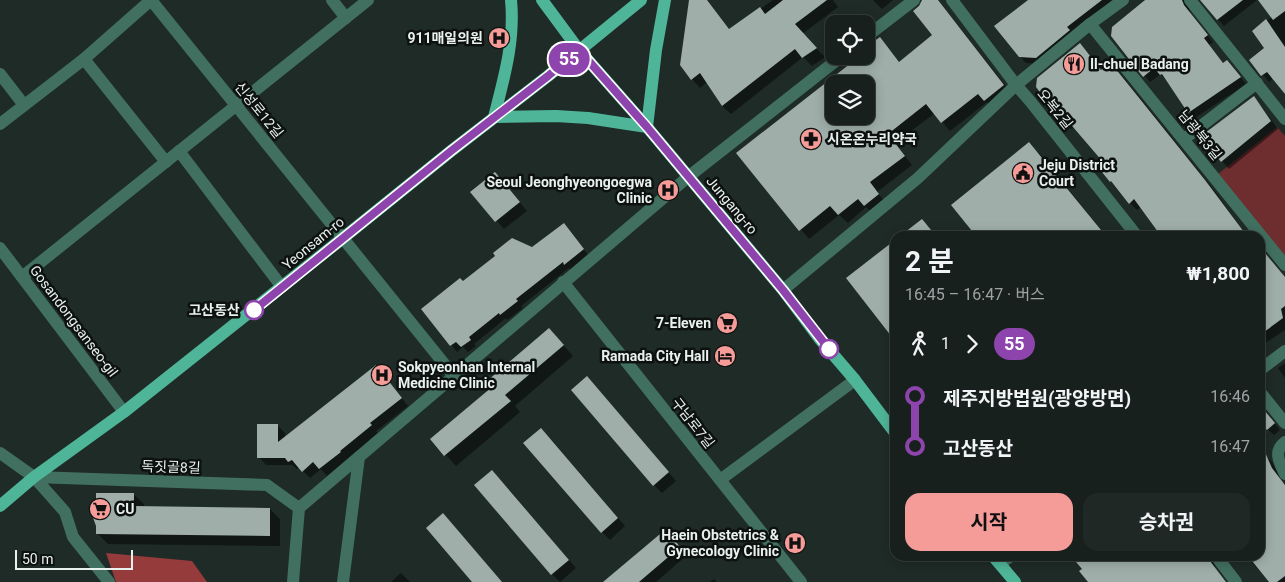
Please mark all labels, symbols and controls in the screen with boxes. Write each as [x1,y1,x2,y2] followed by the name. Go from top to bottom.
[825,15,875,125] map controls
[825,15,875,65] button: locate
[487,26,511,50] hospital icon: 911매일의원
[407,30,483,46] place label: 911매일의원
[546,43,592,75] line badge: 55
[559,48,579,69] text: 55
[1062,52,1086,76] restaurant icon: Il-chuel Badang
[1090,56,1189,72] place label: Il-chuel Badang
[825,75,875,125] button: layers
[232,79,286,141] street label: 신성로12길
[1034,86,1076,132] street label: 오복2길
[1175,107,1225,163] street label: 남광북3길
[799,127,823,151] pharmacy icon: 시온온누리약국
[827,131,917,147] place label: 시온온누리약국
[1039,157,1115,189] place label: Jeju District Court
[1011,161,1035,185] public building icon: Jeju District Court
[703,173,761,237] street label: Jungang-ro
[486,174,652,206] place label: Seoul Jeonghyeongoegwa Clinic
[656,178,680,202] hospital icon: Seoul Jeonghyeongoegwa Clinic
[279,213,347,273] street label: Yeonsam-ro
[905,245,954,278] text: 2 분
[27,262,121,380] street label: Gosandongsanseo-gil
[1186,262,1250,285] text: ₩1,800
[905,285,1045,304] text: 16:45 – 16:47 · 버스
[244,300,264,320] marker: 고산동산
[188,302,240,318] place label: 고산동산
[715,311,739,335] supermarket icon: 7-Eleven
[656,315,711,331] place label: 7-Eleven
[905,330,933,358] icon: walk
[958,330,986,358] icon: forward
[1004,333,1025,354] text: 55
[941,334,950,353] text: 1
[819,339,839,359] unlabelled marker
[713,344,737,368] hotel icon: Ramada City Hall
[601,348,709,364] place label: Ramada City Hall
[398,359,535,391] place label: Sokpyeonhan Internal Medicine Clinic
[370,363,394,387] hospital icon: Sokpyeonhan Internal Medicine Clinic
[943,387,1131,410] text: 제주지방법원(광양방면)
[1210,387,1250,406] text: 16:46
[668,395,718,451] street label: 구남로7길
[943,437,1013,460] text: 고산동산
[1210,437,1250,456] text: 16:47
[141,458,201,476] street label: 독짓골8길
[905,493,1073,551] button: 시작
[1083,493,1250,551] button: 승차권
[88,497,112,521] supermarket icon: CU
[116,501,134,517] place label: CU
[661,527,780,559] place label: Haein Obstetrics & Gynecology Clinic
[783,531,807,555] hospital icon: Haein Obstetrics & Gynecology Clinic
[15,547,132,570] scale bar
[22,551,54,567] text: 50 m

